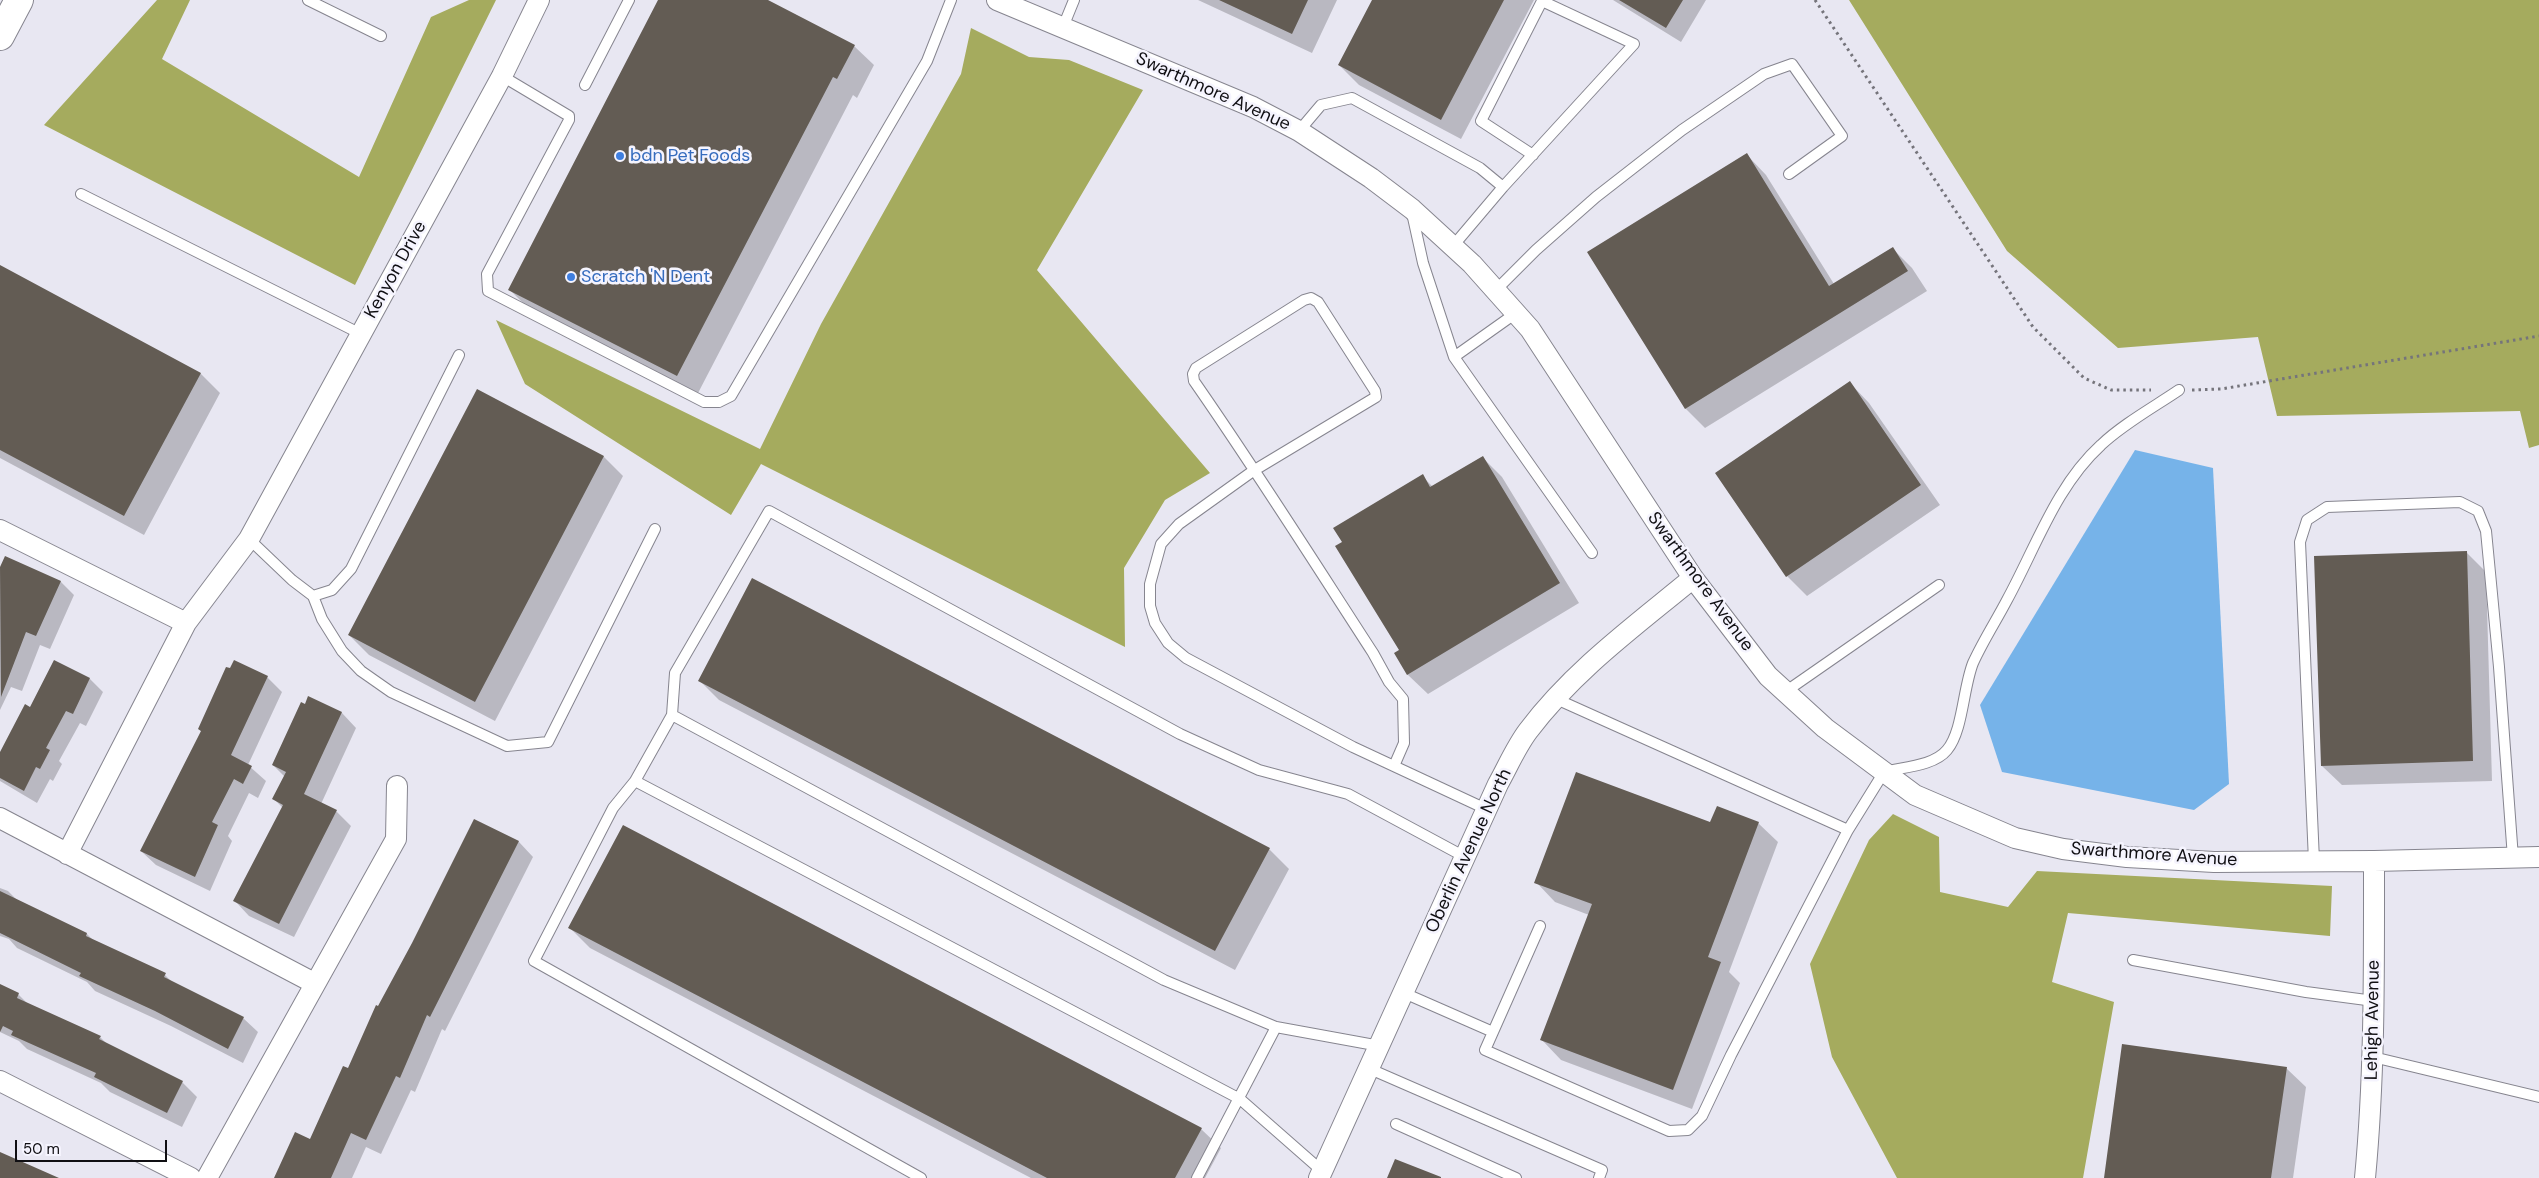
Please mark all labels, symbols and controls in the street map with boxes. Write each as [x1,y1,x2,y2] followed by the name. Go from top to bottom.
[1132,48,1294,136] street label: Swarthmore Avenue
[630,145,750,167] place label: bdn Pet Foods
[614,150,626,162] marker: bdn Pet Foods
[360,218,432,322] street label: Kenyon Drive
[581,266,710,288] place label: Scratch 'N Dent
[565,271,577,283] marker: Scratch 'N Dent
[1642,508,1758,656] street label: Swarthmore Avenue
[1421,765,1517,937] street label: Oberlin Avenue North
[2070,838,2238,872] street label: Swarthmore Avenue
[2361,960,2385,1080] street label: Lehigh Avenue
[18,1130,170,1162] scale bar
[23,1139,60,1159] text: 50 m

